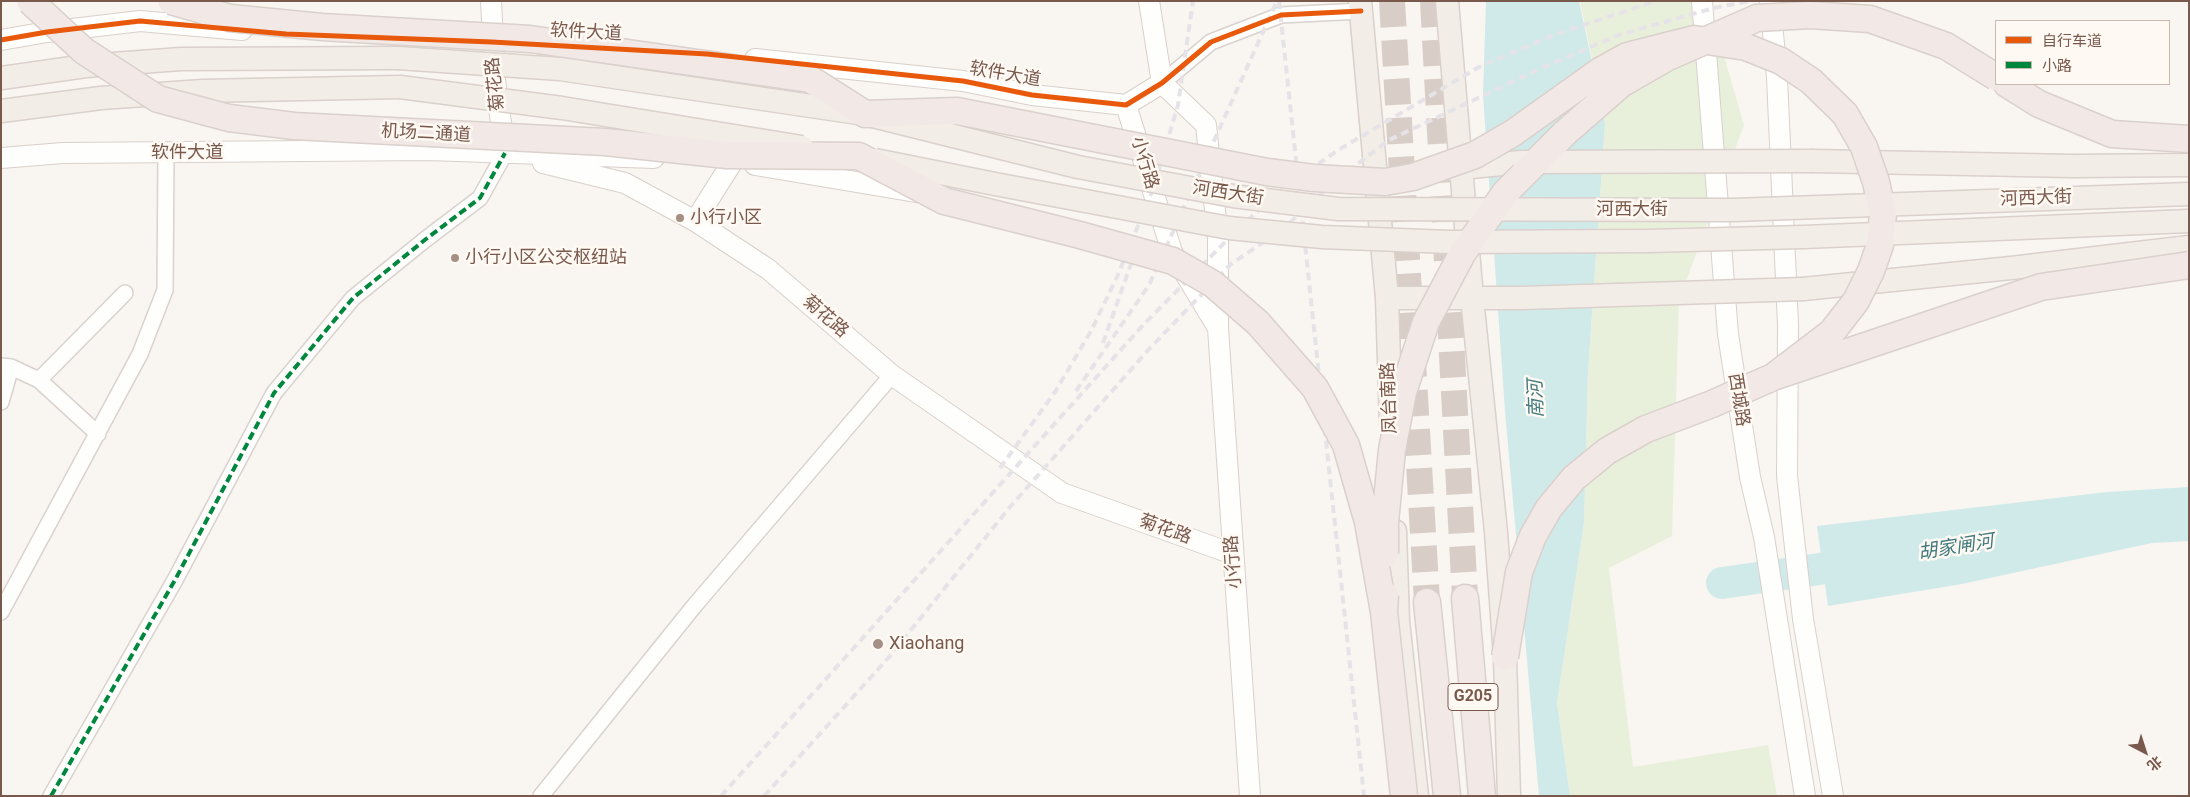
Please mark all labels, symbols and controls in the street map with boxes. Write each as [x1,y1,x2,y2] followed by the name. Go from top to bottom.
[549,20,623,46] street label: 软件大道
[1995,20,2170,85] legend
[2042,32,2102,50] text: 自行车道
[482,56,510,112] street label: 菊花路
[2042,57,2072,75] text: 小路
[968,58,1042,92] street label: 软件大道
[380,121,472,147] street label: 机场二通道
[1126,134,1162,192] street label: 小行路
[151,142,223,164] street label: 软件大道
[1191,178,1265,210] street label: 河西大街
[2000,187,2072,211] street label: 河西大街
[1596,199,1668,221] street label: 河西大街
[690,207,762,229] place label: 小行小区
[674,212,686,224] marker: 小行小区
[465,247,627,269] place label: 小行小区公交枢纽站
[449,252,461,264] marker: 小行小区公交枢纽站
[798,291,852,343] street label: 菊花路
[1378,362,1402,434] street label: 凤台南路
[1723,372,1753,428] street label: 西城路
[1525,380,1549,418] water label: 南河
[1136,511,1194,549] street label: 菊花路
[1917,531,1995,565] water label: 胡家闸河
[1221,534,1247,590] street label: 小行路
[889,633,964,655] place label: Xiaohang
[871,637,885,651] marker: Xiaohang
[1448,684,1498,710] road number: G205
[2120,727,2170,777] north arrow
[2144,753,2165,774] text: 北

